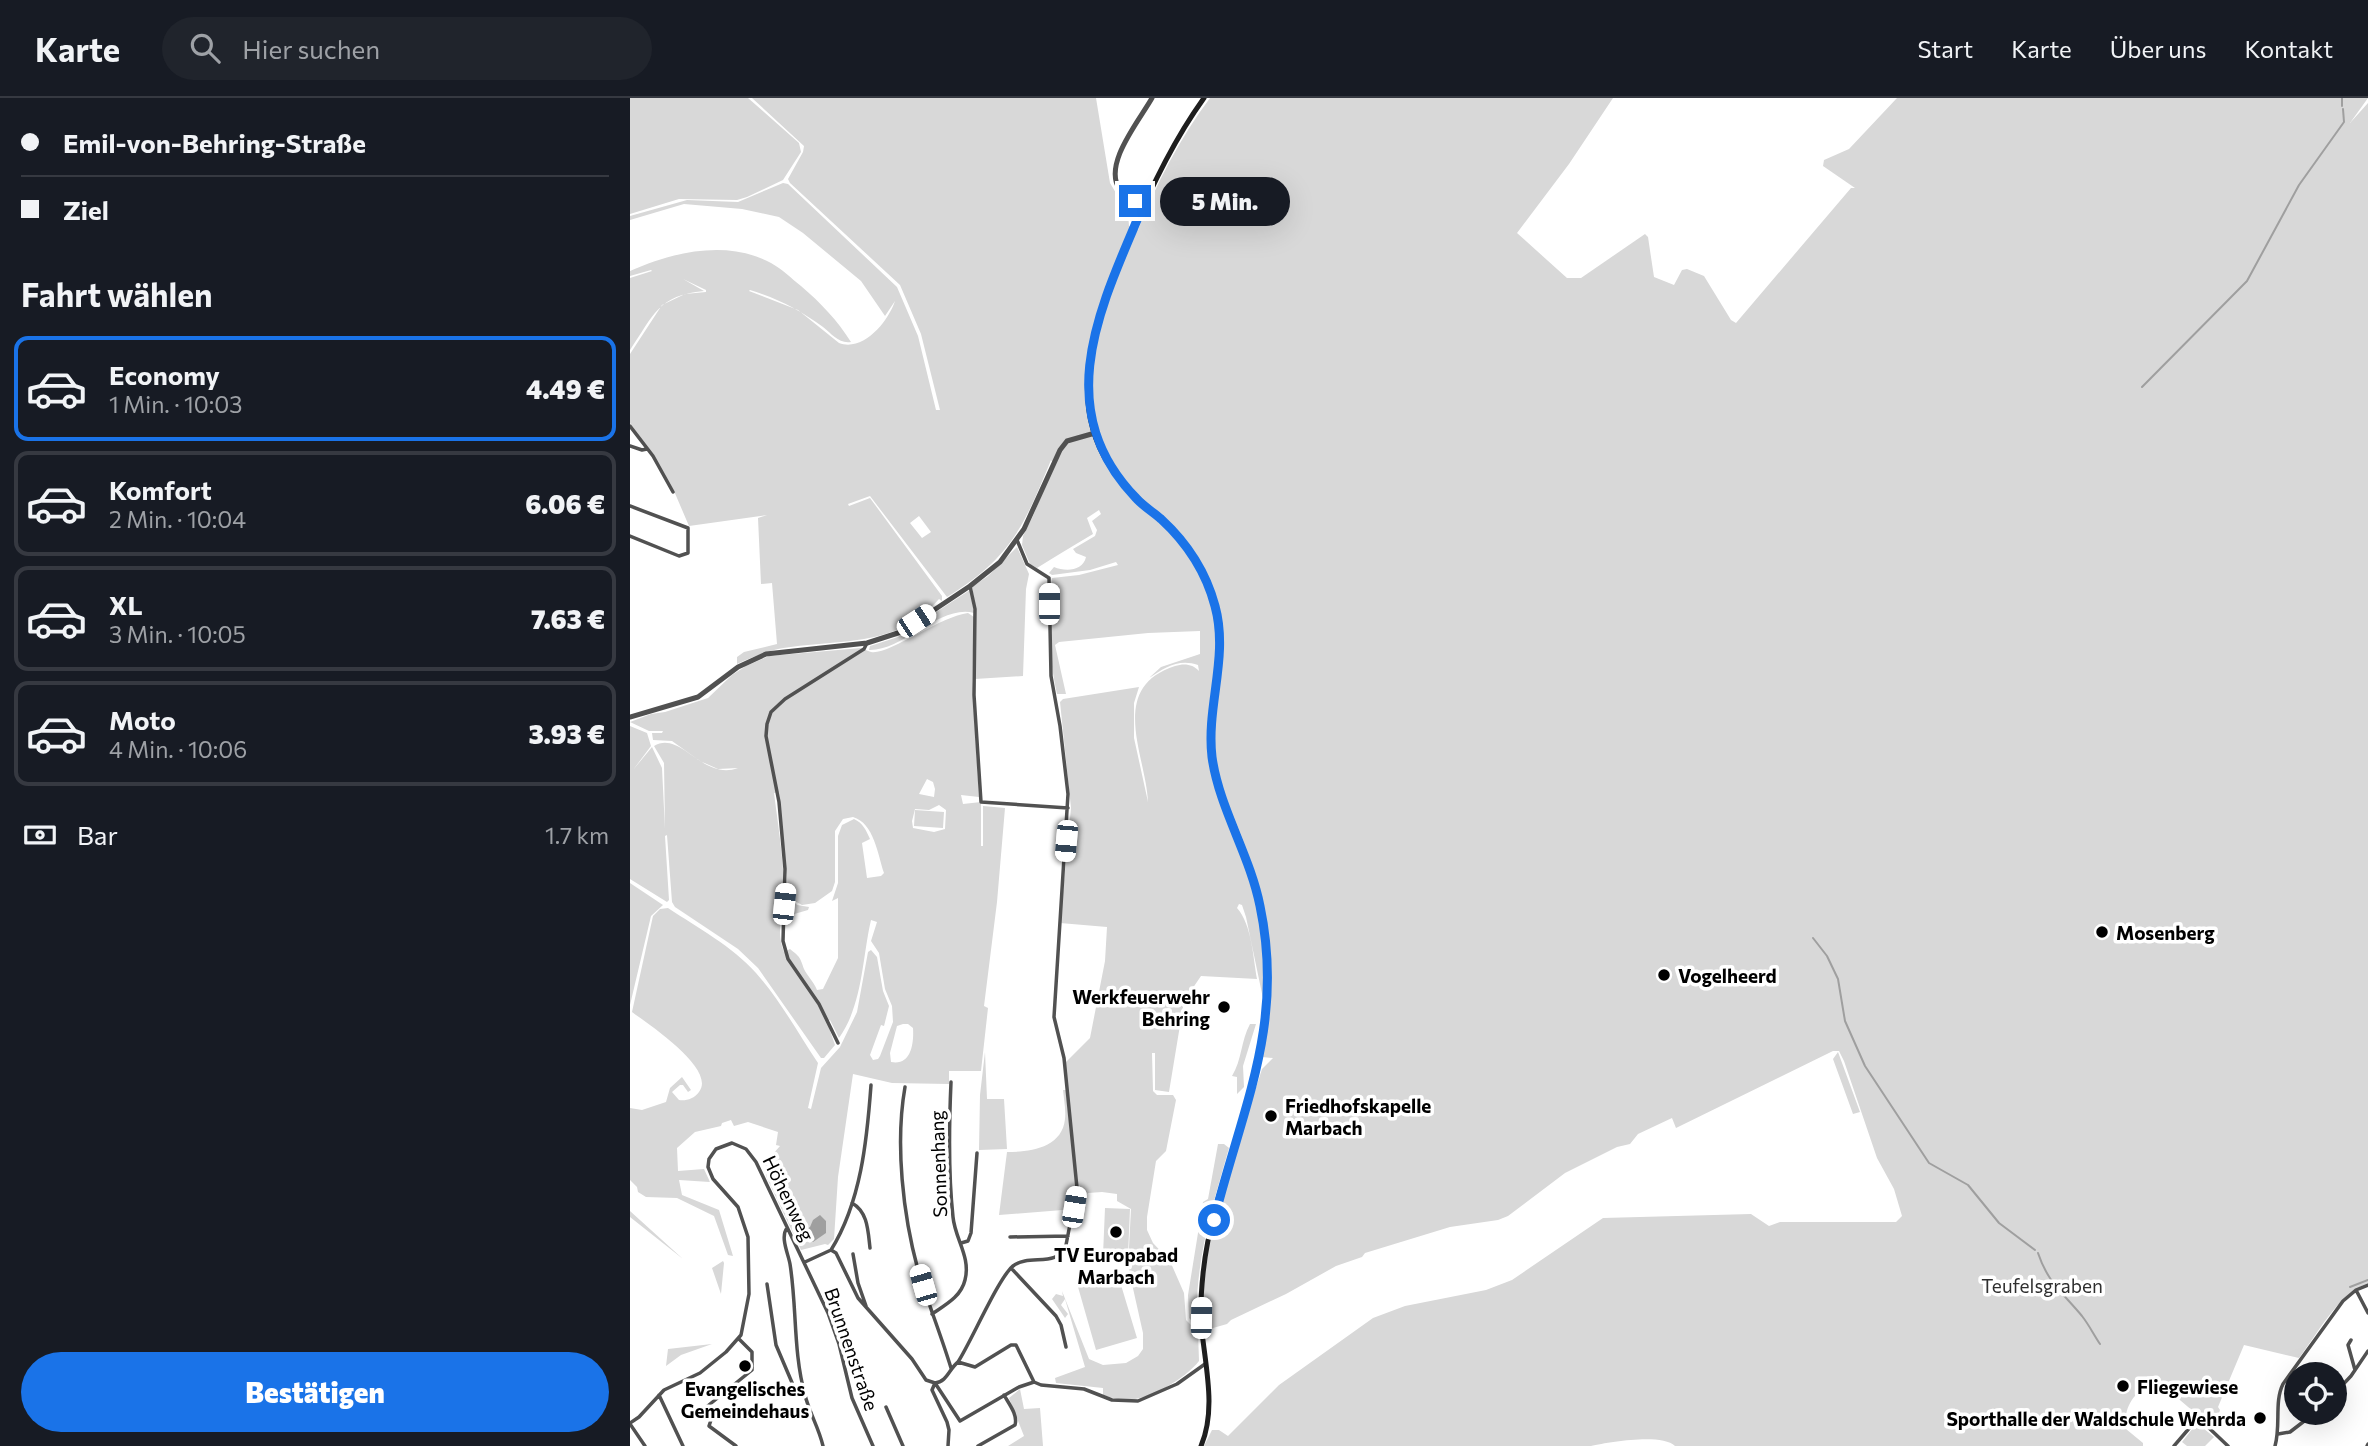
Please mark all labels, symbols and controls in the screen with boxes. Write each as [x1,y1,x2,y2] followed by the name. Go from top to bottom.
[162,17,652,80] search box
[35,28,120,69] text: Karte
[186,29,224,67] icon: search
[242,33,380,64] text: Hier suchen
[1918,34,1973,63] text: Start
[2011,34,2072,63] text: Karte
[2110,34,2206,63] text: Über uns
[2244,34,2333,63] text: Kontakt
[63,127,366,158] text: Emil-von-Behring-Straße
[1160,176,1289,226] callout: 5 Min.
[1119,185,1151,217] route end
[1192,187,1258,215] text: 5 Min.
[63,194,109,225] text: Ziel
[21,274,213,314] text: Fahrt wählen
[25,357,88,420] icon: car
[109,359,220,390] text: Economy
[526,373,605,404] text: 4.49 €
[109,390,242,418] text: 1 Min. · 10:03
[25,472,88,535] icon: car
[109,474,212,505] text: Komfort
[525,488,605,519] text: 6.06 €
[109,505,246,533] text: 2 Min. · 10:04
[1039,583,1060,625] car
[25,587,88,650] icon: car
[109,589,143,620] text: XL
[893,601,940,641] car
[531,603,605,634] text: 7.63 €
[109,620,246,648] text: 3 Min. · 10:05
[25,702,88,765] icon: car
[109,704,176,735] text: Moto
[528,718,605,749] text: 3.93 €
[109,735,247,763] text: 4 Min. · 10:06
[21,816,59,854] icon: cash
[77,819,118,850] text: Bar
[1054,819,1079,863] car
[545,821,609,849] text: 1.7 km
[772,882,797,926] car
[2116,921,2215,944] place label: Mosenberg
[2094,924,2110,940] marker: Mosenberg
[1678,964,1777,987] place label: Vogelheerd
[1656,967,1672,983] marker: Vogelheerd
[1072,985,1211,1030] place label: Werkfeuerwehr Behring
[1216,999,1232,1015] marker: Werkfeuerwehr Behring
[1285,1094,1431,1139] place label: Friedhofskapelle Marbach
[1263,1108,1279,1124] marker: Friedhofskapelle Marbach
[925,1110,951,1218] street label: Sonnenhang
[758,1151,820,1245] street label: Höhenweg
[1061,1185,1088,1229] car
[1198,1204,1230,1236] route start
[1108,1224,1124,1240] marker: TV Europabad Marbach
[1054,1243,1178,1288] place label: TV Europabad Marbach
[908,1262,939,1308] car
[1981,1274,2103,1297] park label: Teufelsgraben
[820,1285,884,1413] street label: Brunnenstraße
[1191,1297,1212,1339] car
[21,1352,609,1432] button: Bestätigen
[737,1358,753,1374] marker: Evangelisches Gemeindehaus
[2284,1362,2347,1425] map controls
[2284,1362,2347,1425] button: locate
[2137,1375,2238,1398] place label: Fliegewiese
[681,1377,809,1422] place label: Evangelisches Gemeindehaus
[2115,1378,2131,1394] marker: Fliegewiese
[1946,1407,2246,1430] place label: Sporthalle der Waldschule Wehrda
[2252,1410,2268,1426] marker: Sporthalle der Waldschule Wehrda

